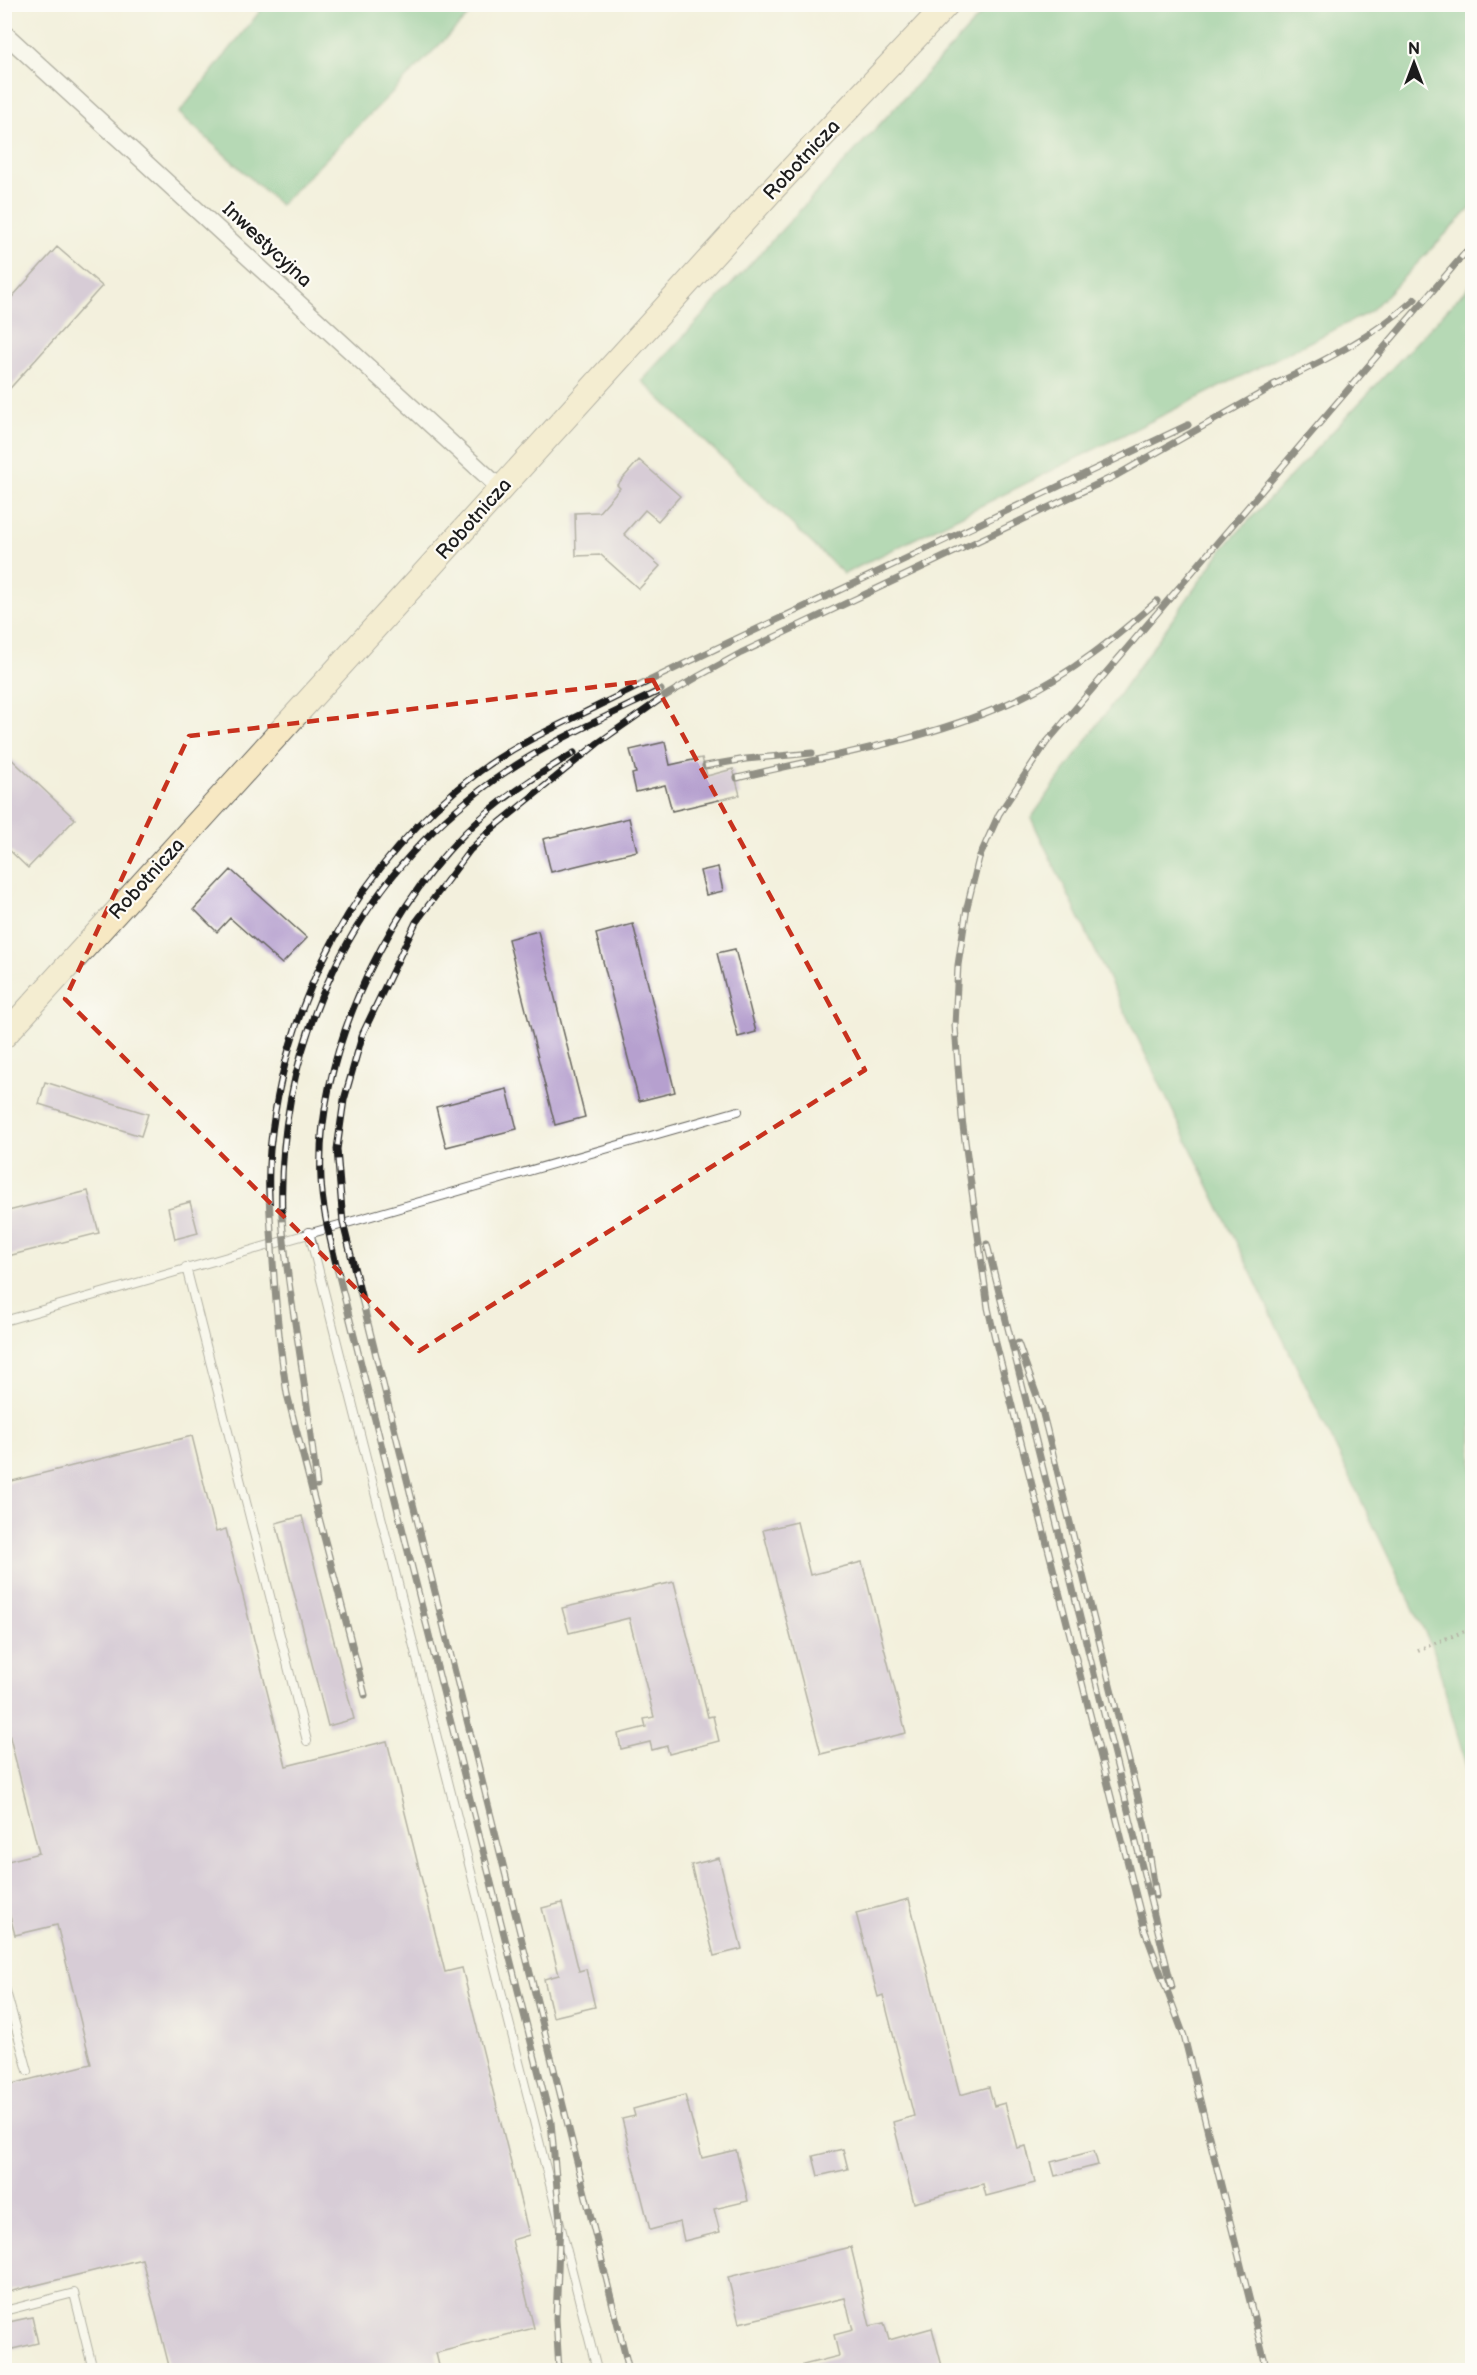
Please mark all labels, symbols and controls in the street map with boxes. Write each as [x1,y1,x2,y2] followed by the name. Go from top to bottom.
[1384,33,1444,93] north arrow
[1408,40,1420,59] text: N
[759,115,845,205] street label: Robotnicza
[217,197,317,293] street label: Inwestycyjna
[431,473,517,565] street label: Robotnicza
[104,833,190,925] street label: Robotnicza

